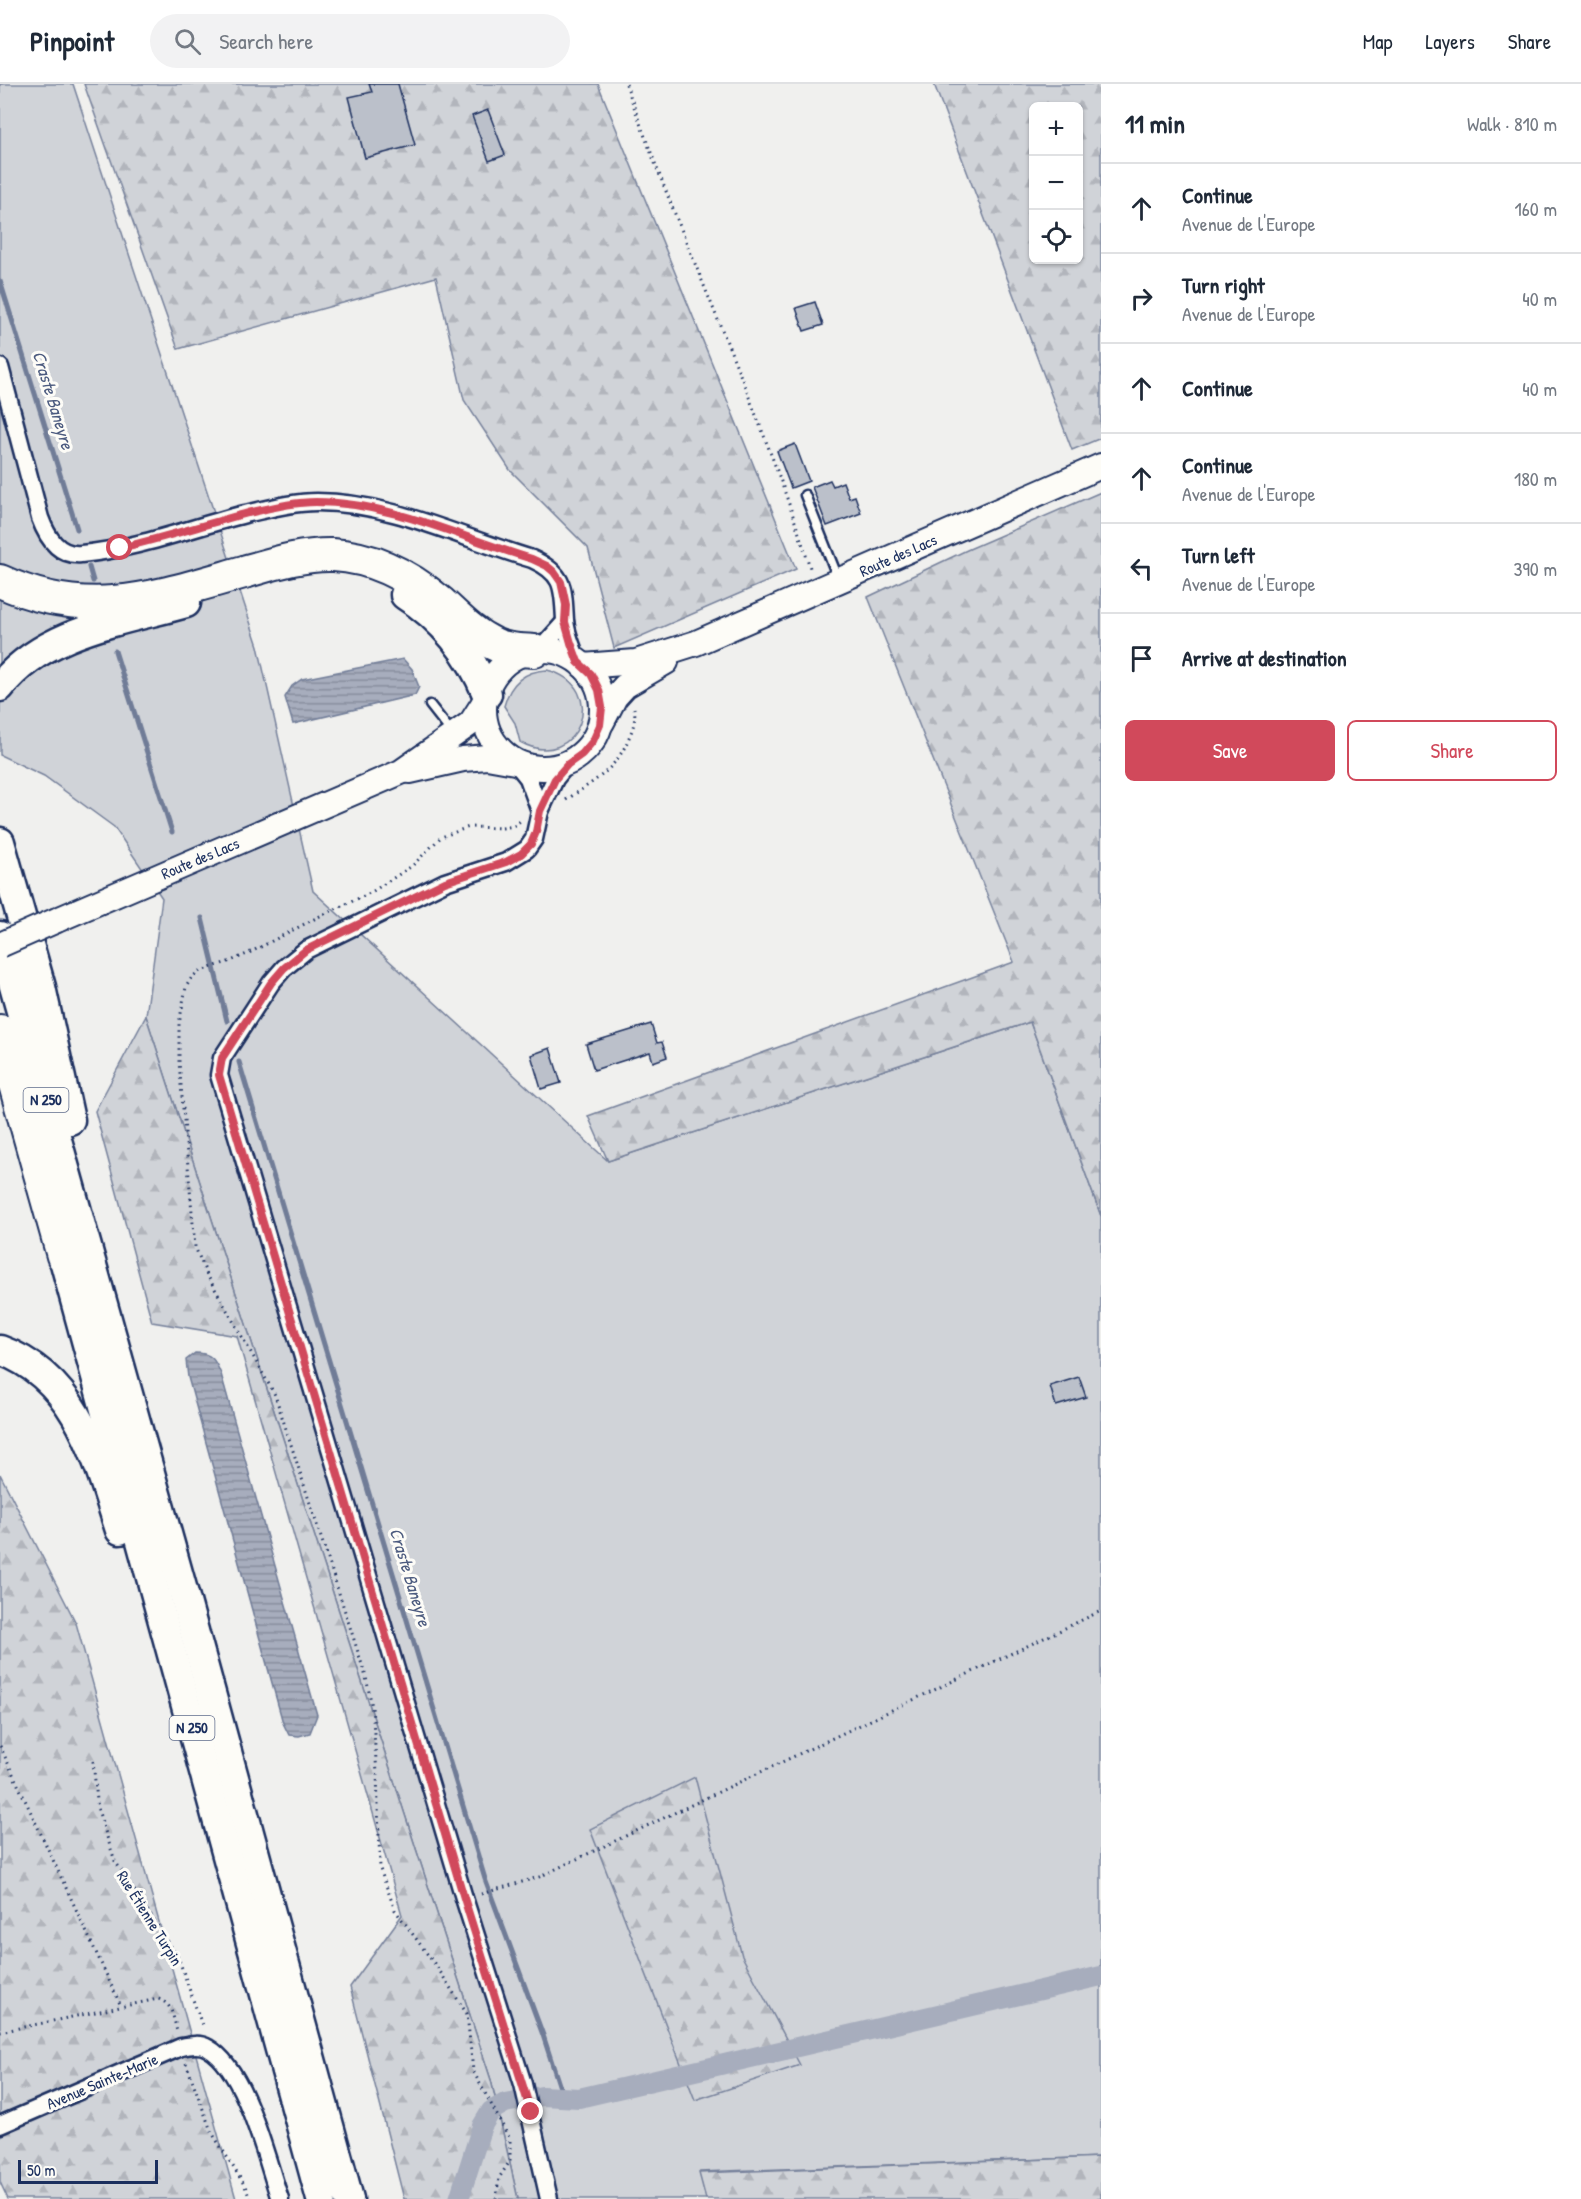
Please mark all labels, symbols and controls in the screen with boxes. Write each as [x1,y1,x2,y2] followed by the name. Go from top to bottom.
[150,14,570,68] search box
[30,22,114,60] text: Pinpoint
[171,25,204,58] icon: search
[219,26,313,56] text: Search here
[1363,27,1392,56] text: Map
[1425,27,1475,56] text: Layers
[1508,27,1551,56] text: Share
[1029,102,1083,264] map controls
[1029,102,1083,156] button: +
[1125,106,1185,141] text: 11 min
[1467,110,1557,137] text: Walk · 810 m
[1029,156,1083,210] button: −
[1182,180,1253,210] text: Continue
[1125,192,1158,225] icon: ahead
[1515,195,1557,222] text: 160 m
[1029,210,1083,264] button: locate
[1182,210,1315,237] text: Avenue de l'Europe
[1182,270,1265,300] text: Turn right
[1125,282,1158,315] icon: right
[1522,285,1557,312] text: 40 m
[1182,300,1315,327] text: Avenue de l'Europe
[27,348,81,453] water label: Craste Baneyre
[1125,372,1158,405] icon: ahead
[1182,373,1253,403] text: Continue
[1522,375,1557,402] text: 40 m
[1182,450,1253,480] text: Continue
[1125,462,1158,495] icon: ahead
[1514,465,1557,492] text: 180 m
[1182,480,1315,507] text: Avenue de l'Europe
[856,528,940,582] street label: Route des Lacs
[106,534,132,560] route start
[1182,540,1255,570] text: Turn left
[1125,552,1158,585] icon: left
[1514,555,1557,582] text: 390 m
[1182,570,1315,597] text: Avenue de l'Europe
[1125,642,1158,675] icon: arrive
[1182,643,1347,673] text: Arrive at destination
[1125,720,1335,781] button: Save
[1347,720,1557,781] button: Share
[158,832,242,884] street label: Route des Lacs
[24,1088,68,1112] road number: N 250
[384,1525,438,1630] water label: Craste Baneyre
[170,1716,214,1740] road number: N 250
[112,1866,188,1970] street label: Rue Étienne Turpin
[43,2047,162,2114] street label: Avenue Sainte-Marie
[517,2098,543,2124] route end
[18,2157,158,2184] scale bar
[27,2159,56,2181] text: 50 m

